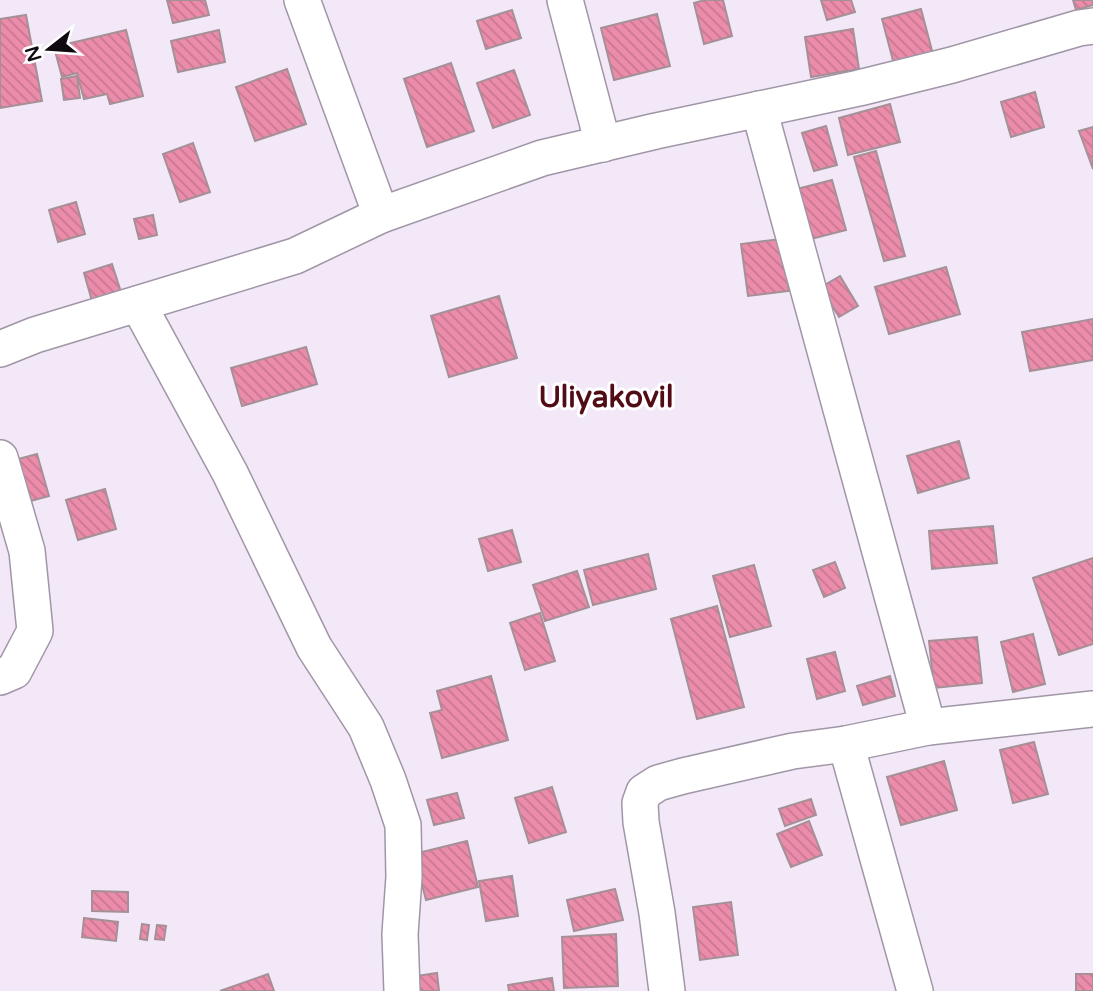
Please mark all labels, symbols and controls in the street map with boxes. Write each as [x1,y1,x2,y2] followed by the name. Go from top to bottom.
[14,14,84,84] north arrow
[21,43,46,64] text: N
[538,379,674,416] district label: Uliyakovil

